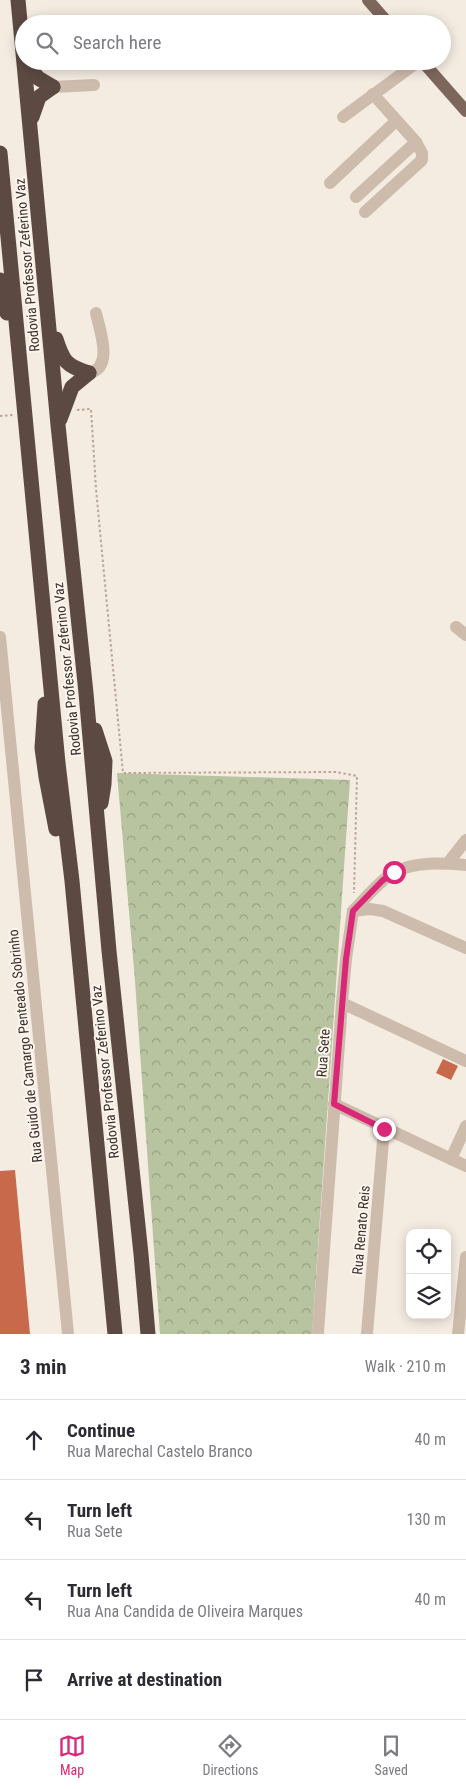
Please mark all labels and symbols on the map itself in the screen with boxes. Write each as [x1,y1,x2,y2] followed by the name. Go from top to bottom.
[11,178,43,352] street label: Rodovia Professor Zeferino Vaz
[50,582,84,756] street label: Rodovia Professor Zeferino Vaz
[383,861,406,884] route start
[5,929,45,1163] street label: Rua Guido de Camargo Penteado Sobrinho
[88,985,122,1159] street label: Rodovia Professor Zeferino Vaz
[313,1028,333,1078] street label: Rua Sete
[373,1118,396,1141] route end
[349,1185,373,1275] street label: Rua Renato Reis

